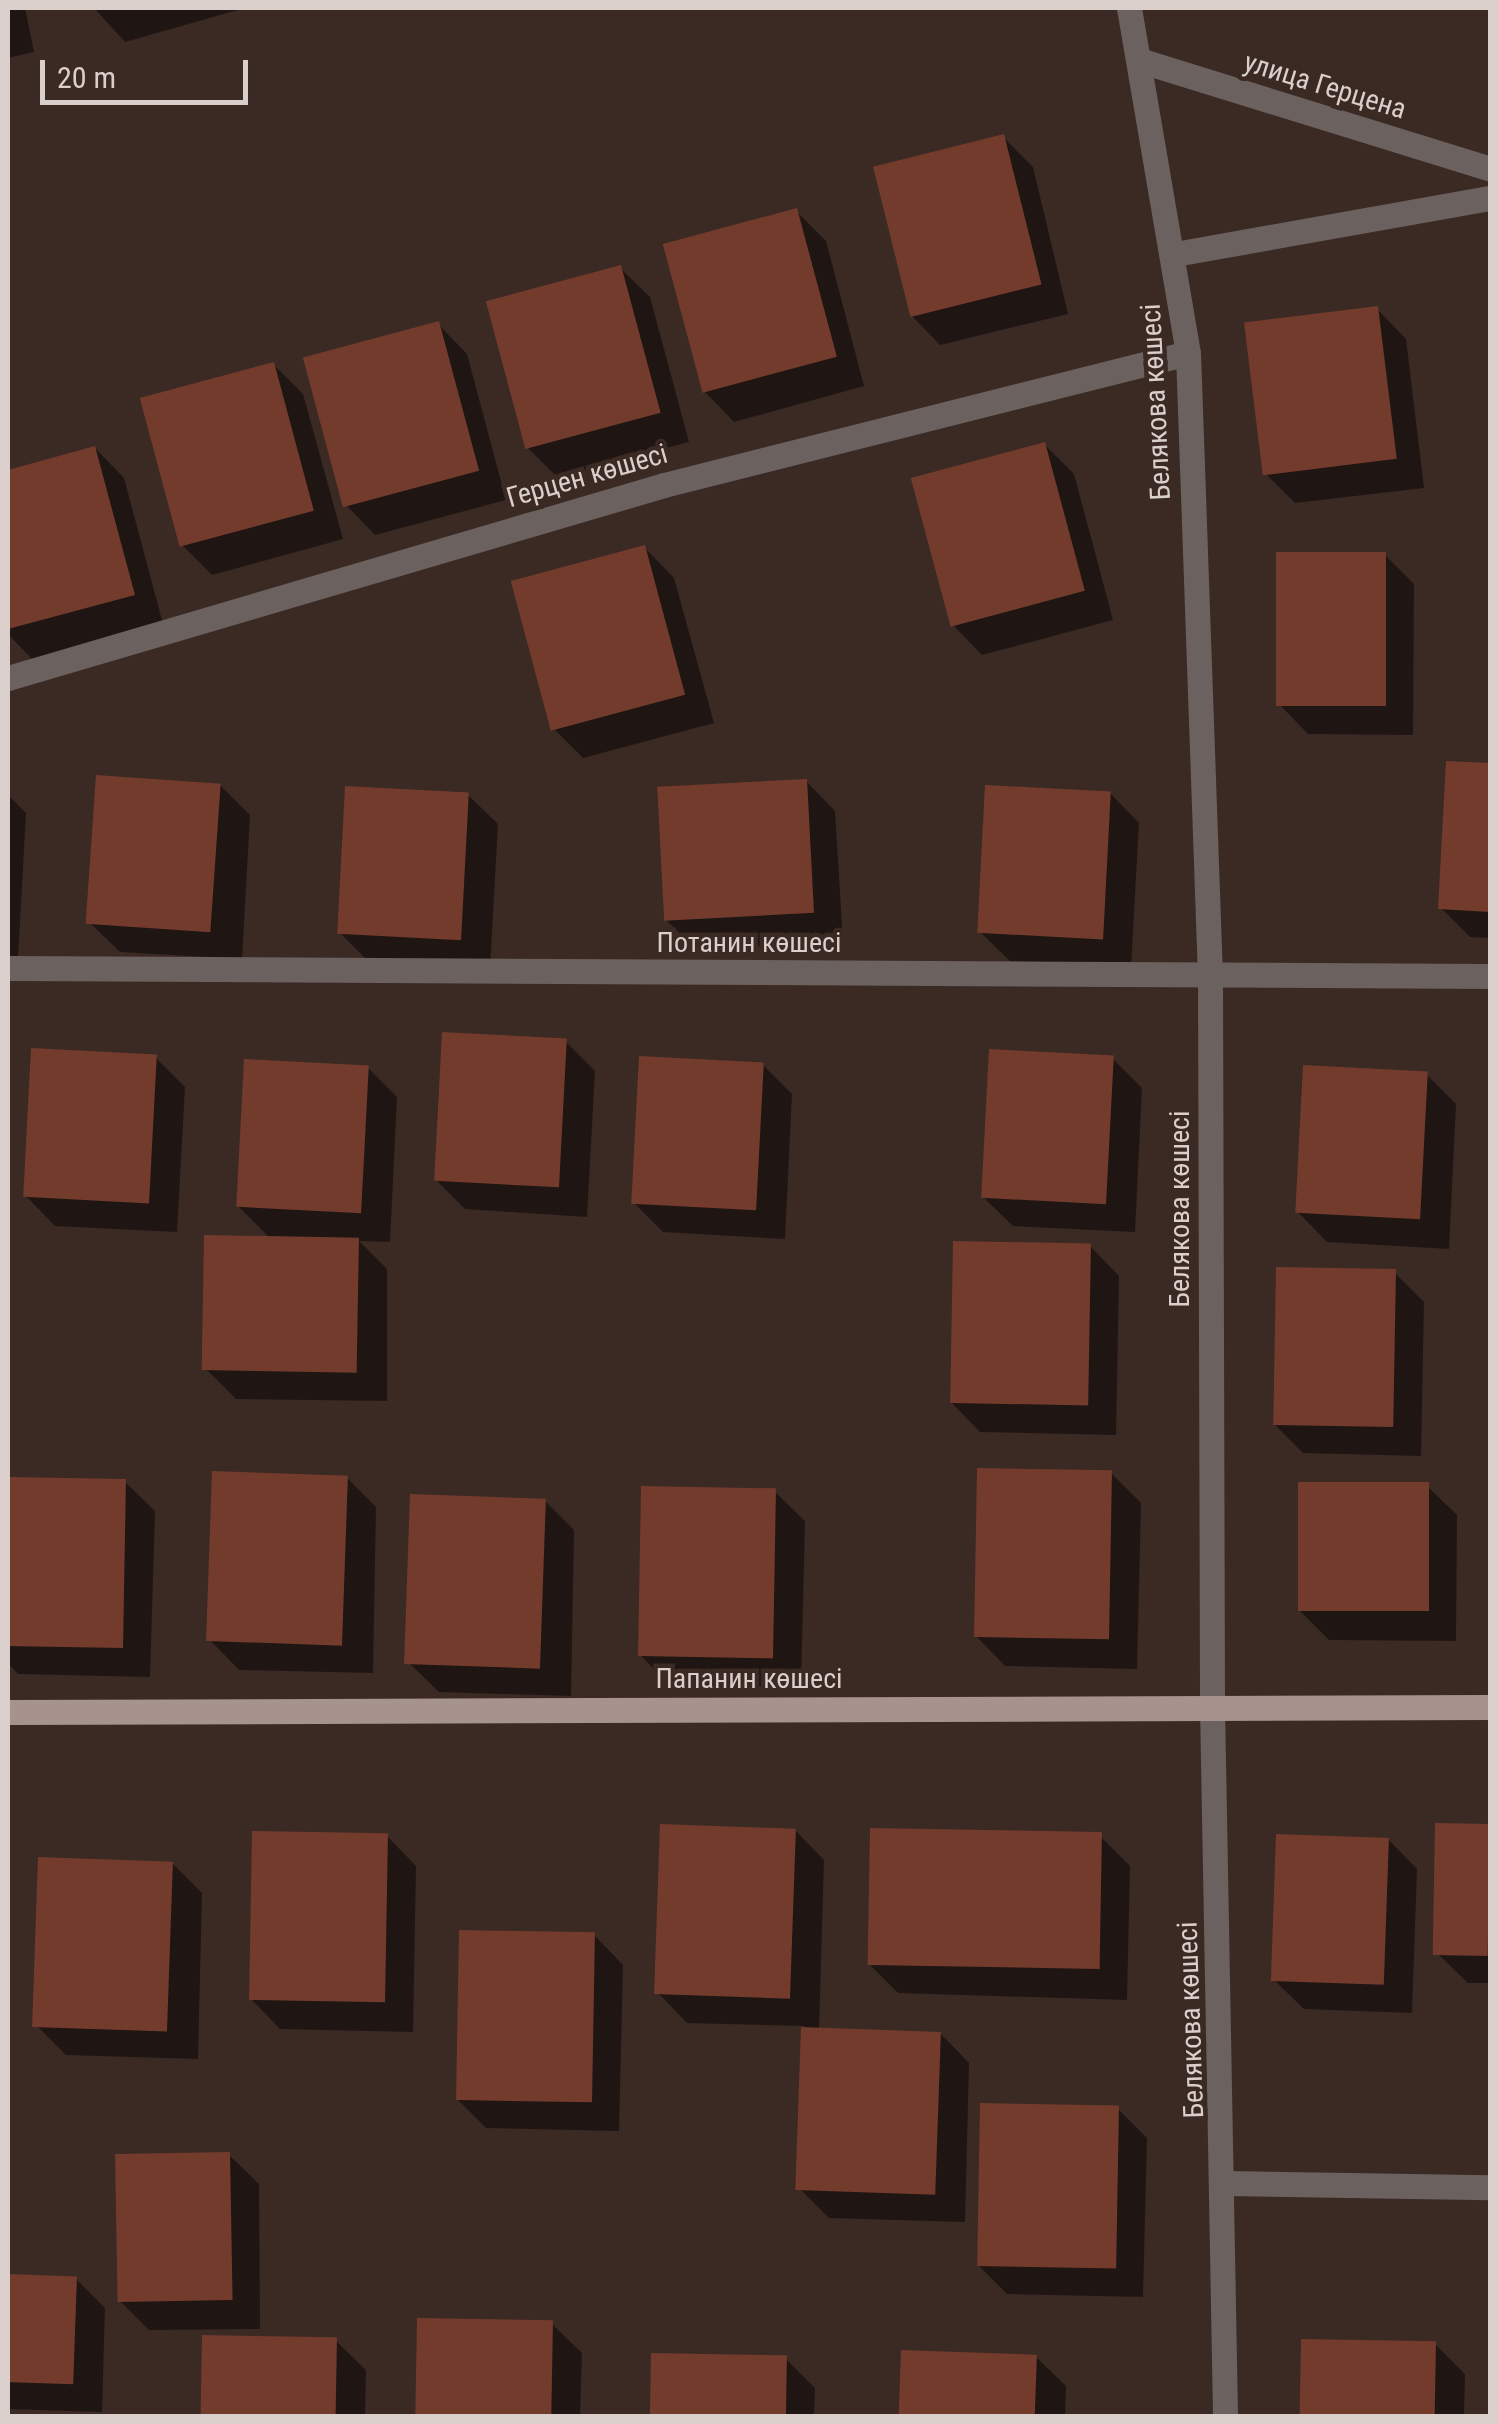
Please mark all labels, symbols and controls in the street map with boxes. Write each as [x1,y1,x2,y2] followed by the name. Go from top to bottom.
[45,40,252,102] scale bar
[1240,45,1410,127] street label: улица Герцена
[57,60,116,95] text: 20 m
[1134,303,1178,501] street label: Белякова көшесі
[503,437,671,515] street label: Герцен көшесі
[657,926,841,960] street label: Потанин көшесі
[1163,1111,1197,1307] street label: Белякова көшесі
[655,1662,843,1696] street label: Папанин көшесі
[1171,1921,1211,2119] street label: Белякова көшесі

